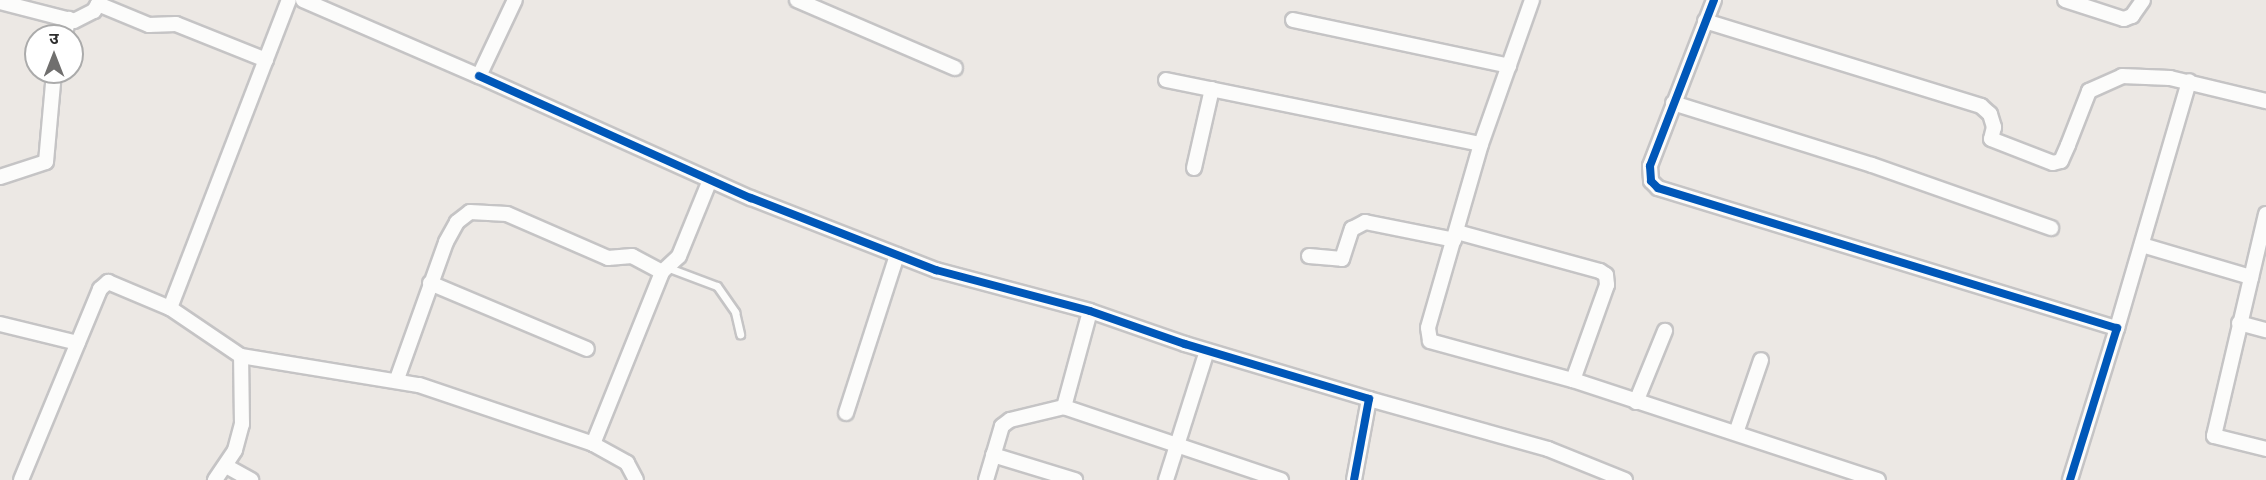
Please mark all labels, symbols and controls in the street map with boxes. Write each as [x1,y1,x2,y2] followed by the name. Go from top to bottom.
[24,24,84,84] north arrow
[49,27,59,49] text: उ

